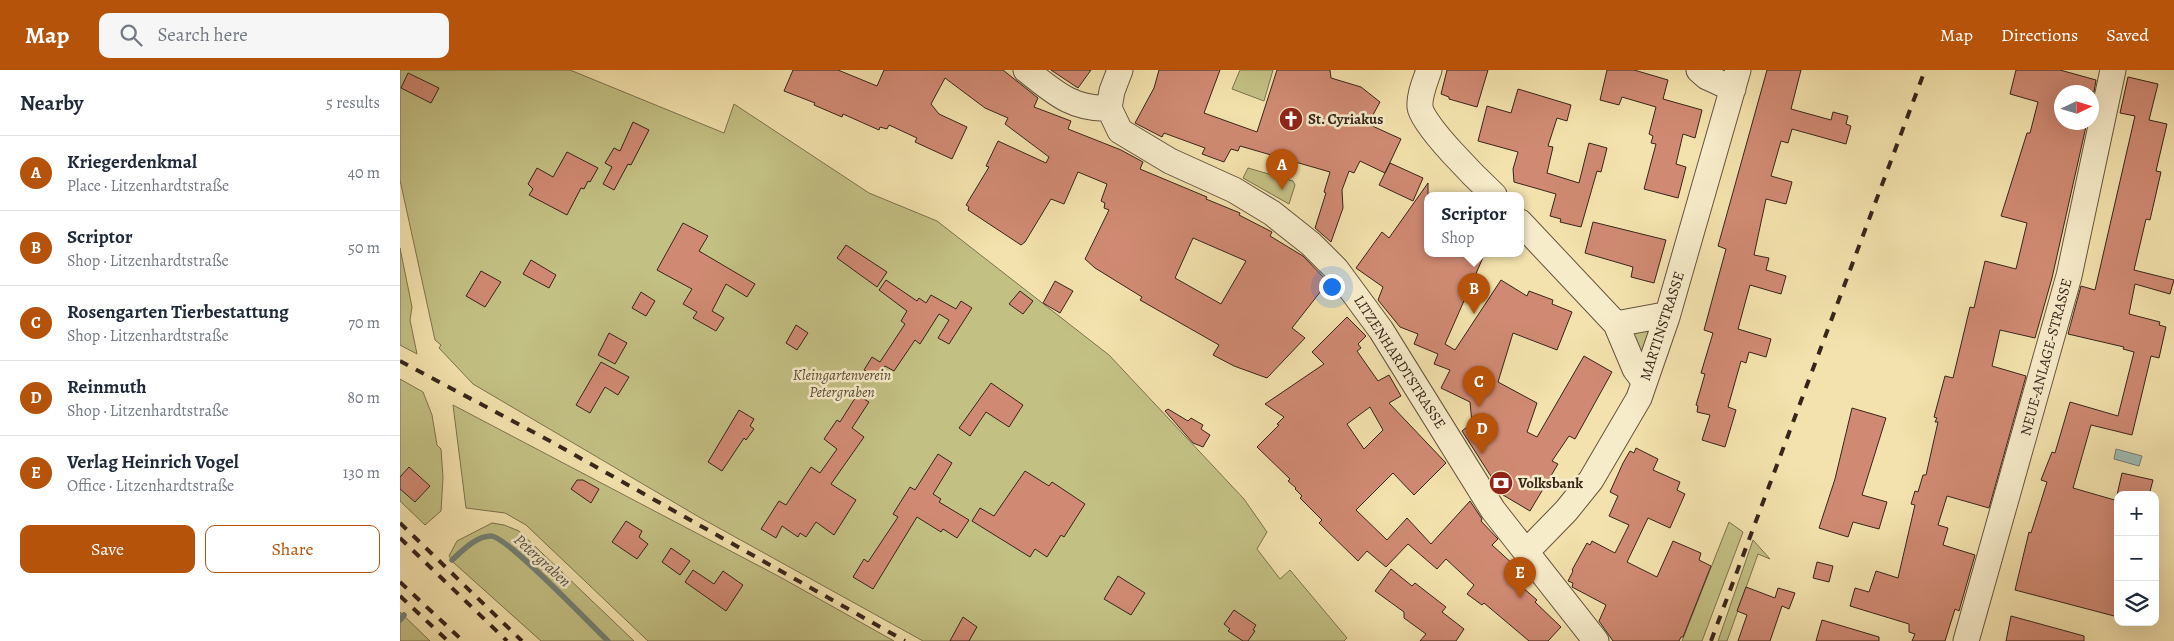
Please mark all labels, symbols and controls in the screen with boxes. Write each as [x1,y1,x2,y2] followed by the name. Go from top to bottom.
[99,13,449,58] search box
[25,19,69,51] text: Map
[117,21,145,49] icon: search
[157,22,248,48] text: Search here
[1940,23,1973,47] text: Map
[2001,23,2078,47] text: Directions
[2106,23,2149,47] text: Saved
[2054,85,2099,130] north arrow
[20,89,83,117] text: Nearby
[326,92,380,114] text: 5 results
[1278,106,1304,132] church icon: St. Cyriakus
[1308,109,1383,129] place label: St. Cyriakus
[67,149,197,175] text: Kriegerdenkmal
[1266,149,1298,190] pin: A
[31,162,41,184] text: A
[348,162,380,184] text: 40 m
[67,175,229,197] text: Place · Litzenhardtstraße
[1424,192,1524,257] popup
[1441,201,1507,227] text: Scriptor
[67,224,133,250] text: Scriptor
[1441,227,1474,249] text: Shop
[31,237,41,259] text: B
[348,237,380,259] text: 50 m
[67,250,229,272] text: Shop · Litzenhardtstraße
[1635,269,1689,383] street label: MARTINSTRASSE
[1458,273,1490,314] pin: B
[1319,274,1345,300] your location
[2015,276,2077,438] street label: NEUE-ANLAGE-STRASSE
[1349,291,1451,433] street label: LITZENHARDTSTRASSE
[67,299,289,325] text: Rosengarten Tierbestattung
[31,312,41,334] text: C
[348,312,380,334] text: 70 m
[67,325,229,347] text: Shop · Litzenhardtstraße
[793,365,891,402] park label: Kleingartenverein Petergraben
[1463,366,1495,407] pin: C
[67,374,147,400] text: Reinmuth
[30,387,42,409] text: D
[347,387,380,409] text: 80 m
[67,400,229,422] text: Shop · Litzenhardtstraße
[1466,413,1498,454] pin: D
[67,449,239,475] text: Verlag Heinrich Vogel
[31,462,41,484] text: E
[343,462,380,484] text: 130 m
[1488,470,1514,496] bank icon: Volksbank
[1517,473,1583,493] place label: Volksbank
[67,475,234,497] text: Office · Litzenhardtstraße
[2114,491,2159,626] map controls
[2114,491,2159,536] button: +
[20,525,195,573] button: Save
[205,525,380,573] button: Share
[509,529,576,592] water label: Petergraben
[2114,536,2159,581] button: −
[1504,557,1536,598] pin: E
[2114,581,2159,626] button: layers

